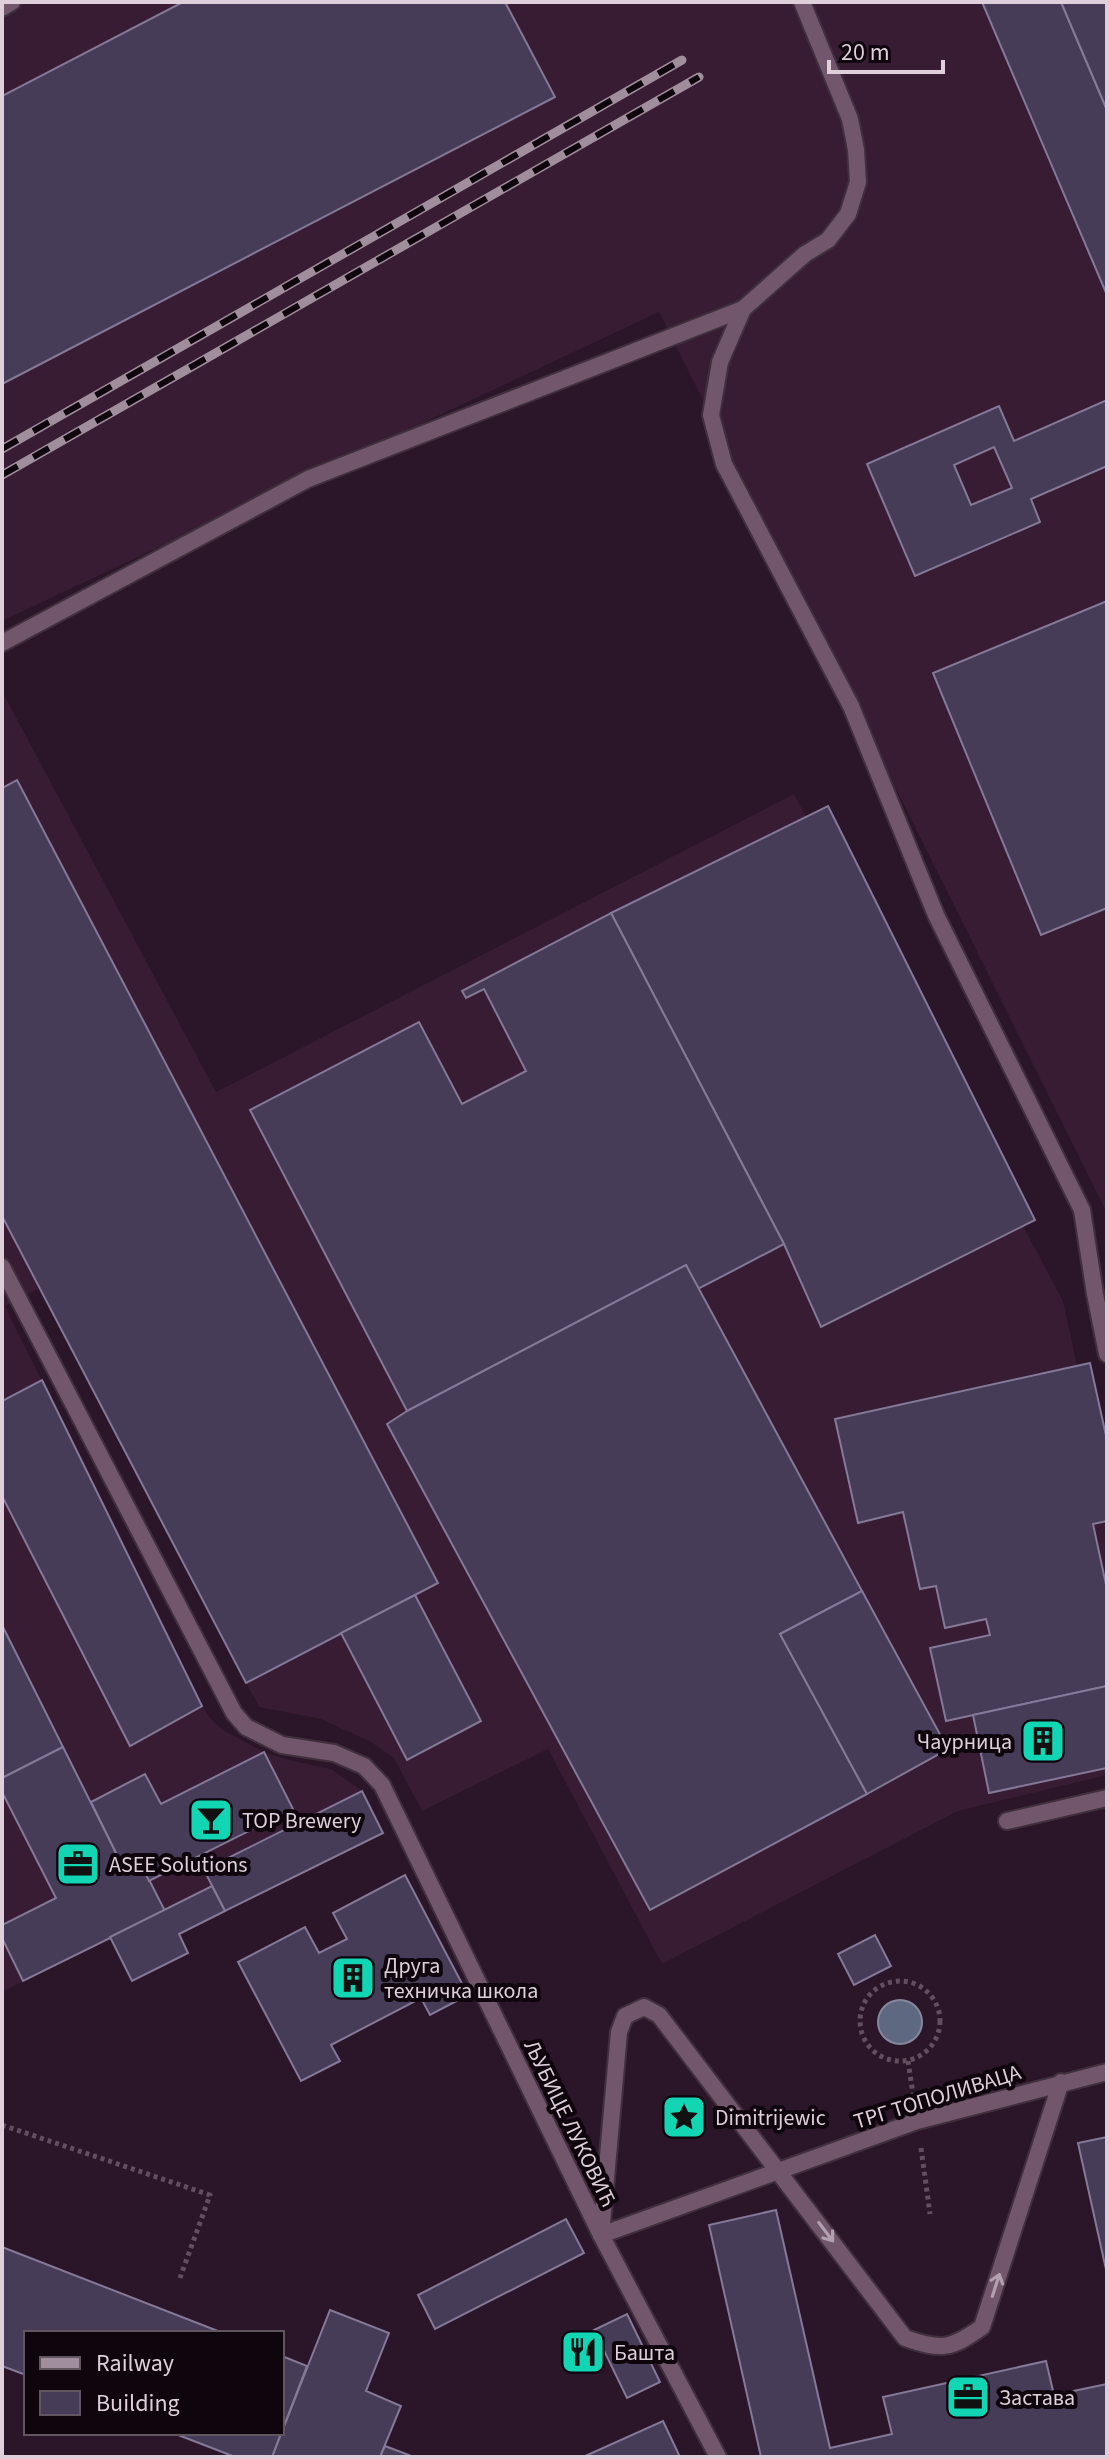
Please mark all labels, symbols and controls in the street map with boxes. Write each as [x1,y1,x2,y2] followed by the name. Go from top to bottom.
[829,24,943,74] scale bar
[841,35,890,70] text: 20 m
[1019,1717,1067,1765] building icon: Чаурница
[917,1726,1012,1758] place label: Чаурница
[187,1796,235,1844] bar icon: TOP Brewery
[242,1805,362,1837] place label: TOP Brewery
[54,1840,102,1888] office icon: ASEE Solutions
[109,1849,248,1881] place label: ASEE Solutions
[384,1950,538,2007] place label: Друга техничка школа
[329,1954,377,2002] building icon: Друга техничка школа
[516,2034,624,2212] street label: ЉУБИЦЕ ЛУКОВИЋ
[850,2056,1025,2138] street label: ТРГ ТОПОЛИВАЦА
[660,2093,708,2141] place icon: Dimitrijewic
[715,2102,826,2134] place label: Dimitrijewic
[817,2221,834,2243] one-way arrow
[989,2273,1004,2298] one-way arrow
[559,2328,607,2376] restaurant icon: Башта
[24,2331,284,2435] legend
[614,2337,675,2369] place label: Башта
[96,2346,174,2381] text: Railway
[944,2373,992,2421] office icon: Застава
[999,2382,1075,2414] place label: Застава
[96,2386,180,2421] text: Building

